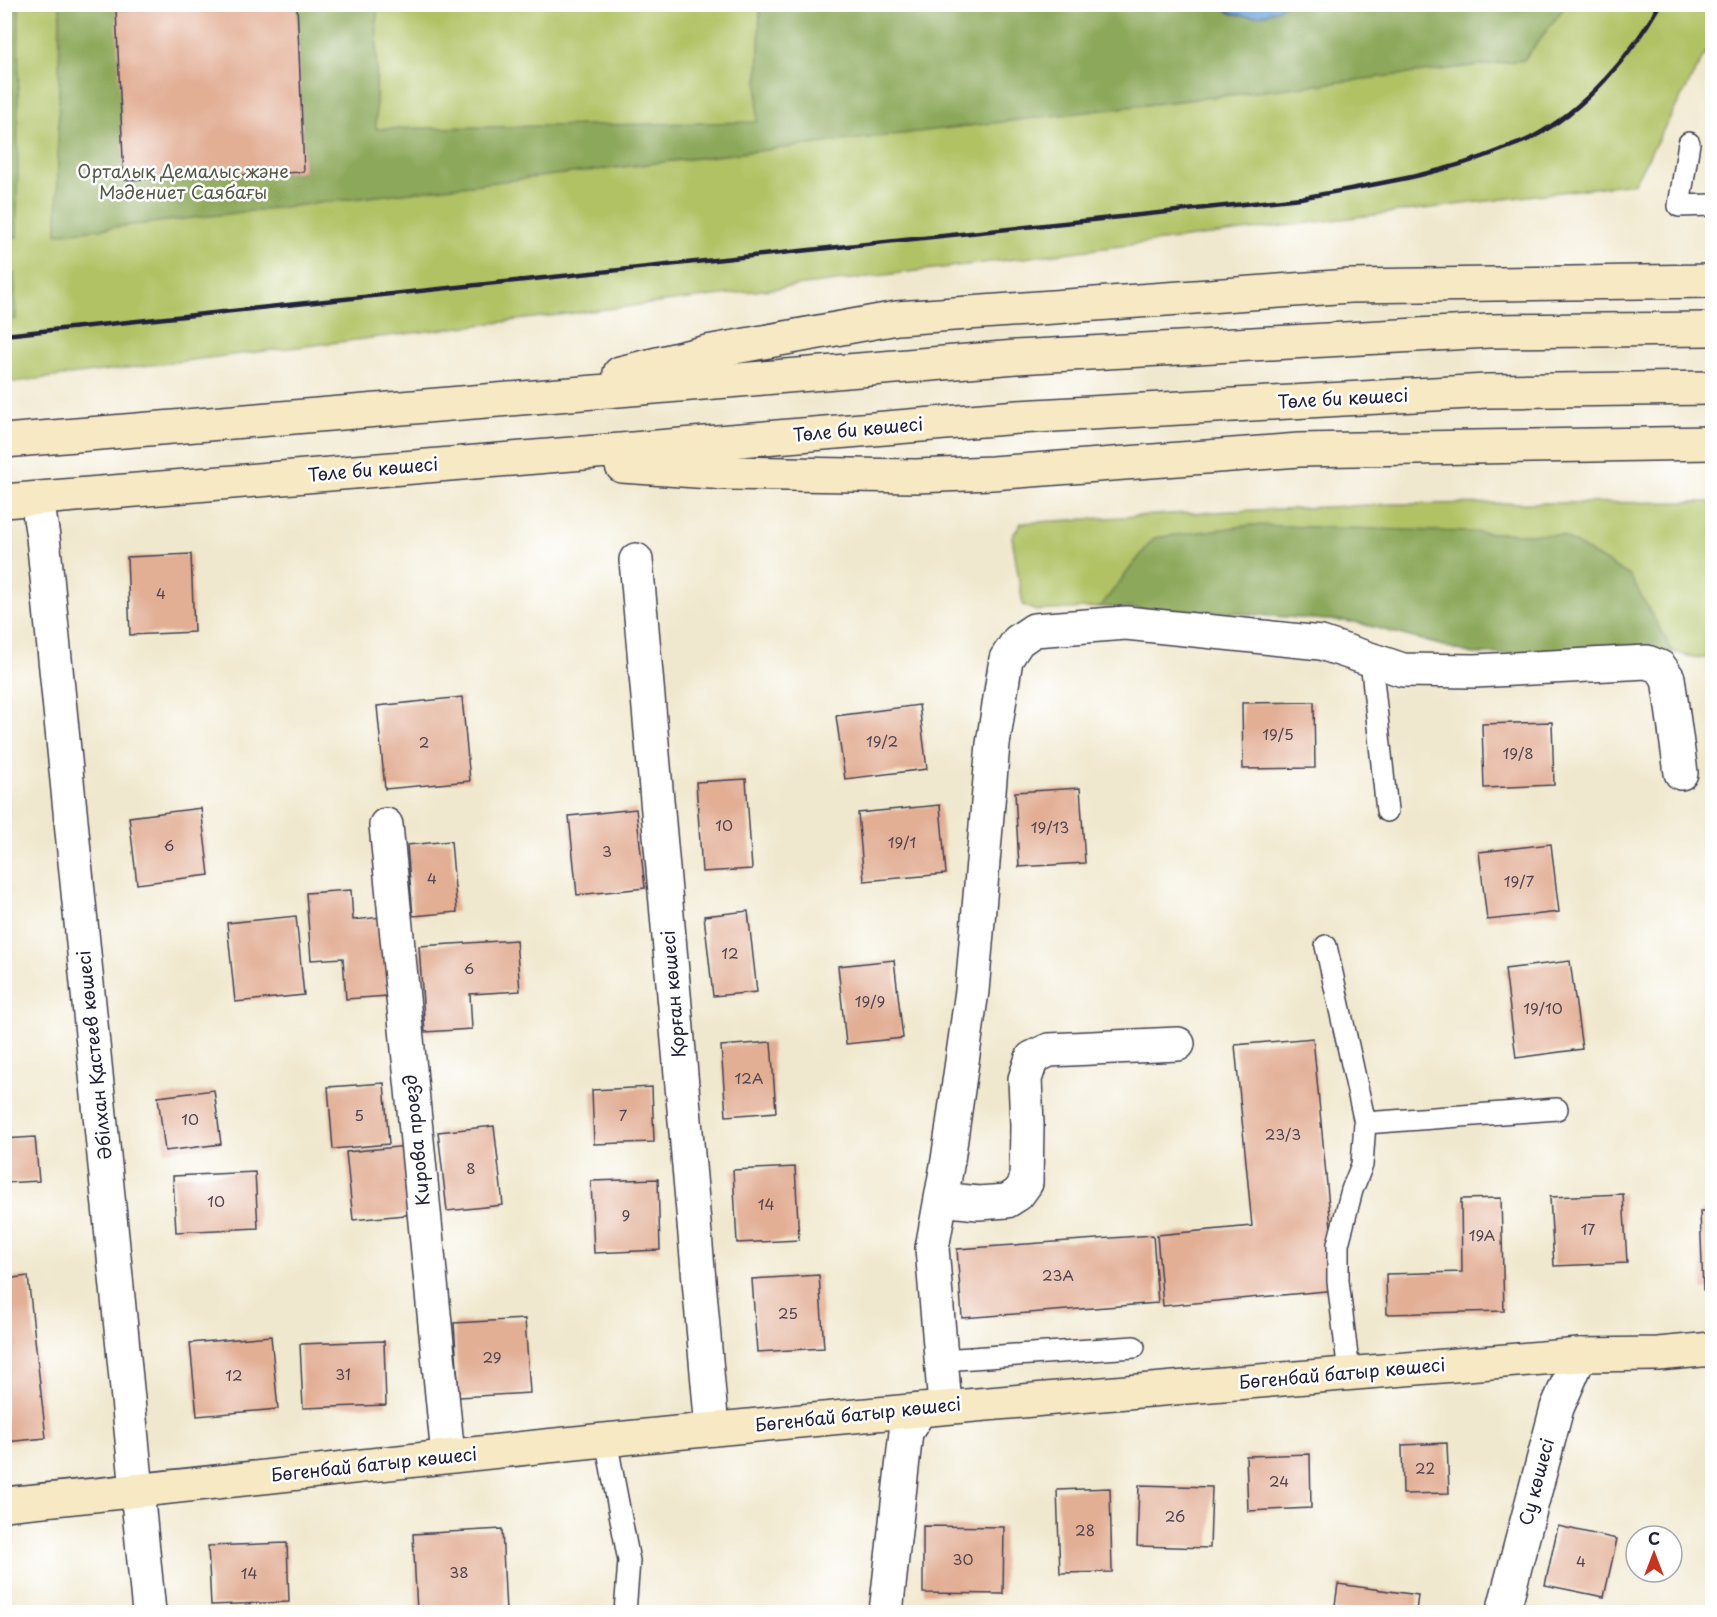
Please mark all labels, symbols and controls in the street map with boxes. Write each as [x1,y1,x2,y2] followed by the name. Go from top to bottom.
[77,157,289,205] park label: Орталық Демалыс және Мәдениет Саябағы
[1277,381,1409,414] street label: Төле би көшесі
[792,409,924,448] street label: Төле би көшесі
[307,449,439,488] street label: Төле би көшесі
[156,581,166,604] house number: 4
[1262,722,1294,745] house number: 19/5
[866,729,898,752] house number: 19/2
[419,730,429,753] house number: 2
[1502,741,1534,764] house number: 19/8
[715,813,733,836] house number: 10
[1031,815,1069,838] house number: 19/13
[888,830,916,853] house number: 19/1
[164,833,174,856] house number: 6
[602,839,612,862] house number: 3
[427,866,437,889] house number: 4
[1504,869,1535,892] house number: 19/7
[653,929,692,1059] street label: Қорған көшесі
[721,941,739,964] house number: 12
[69,949,118,1161] street label: Әбілхан Қастеев көшесі
[464,956,474,979] house number: 6
[855,989,885,1012] house number: 19/9
[1523,996,1563,1019] house number: 19/10
[735,1066,763,1089] house number: 12А
[395,1073,436,1207] street label: Кирова проезд
[354,1103,364,1126] house number: 5
[619,1103,628,1126] house number: 7
[181,1107,199,1130] house number: 10
[1265,1122,1301,1145] house number: 23/3
[466,1156,476,1179] house number: 8
[207,1189,225,1212] house number: 10
[758,1192,774,1215] house number: 14
[622,1203,630,1226] house number: 9
[1581,1217,1595,1240] house number: 17
[1469,1223,1495,1246] house number: 19А
[1042,1263,1074,1286] house number: 23А
[778,1301,798,1324] house number: 25
[482,1345,502,1368] house number: 29
[1237,1350,1446,1395] street label: Бөгенбай батыр көшесі
[335,1362,351,1385] house number: 31
[225,1363,243,1386] house number: 12
[753,1389,962,1438] street label: Бөгенбай батыр көшесі
[1511,1435,1560,1528] street label: Су көшесі
[269,1439,478,1488] street label: Бөгенбай батыр көшесі
[1415,1456,1435,1479] house number: 22
[1269,1469,1289,1492] house number: 24
[1165,1504,1185,1527] house number: 26
[1075,1518,1095,1541] house number: 28
[1624,1524,1684,1584] north arrow
[1648,1526,1660,1550] text: С
[953,1547,973,1570] house number: 30
[1576,1549,1586,1572] house number: 4
[449,1560,469,1583] house number: 38
[241,1561,257,1584] house number: 14

